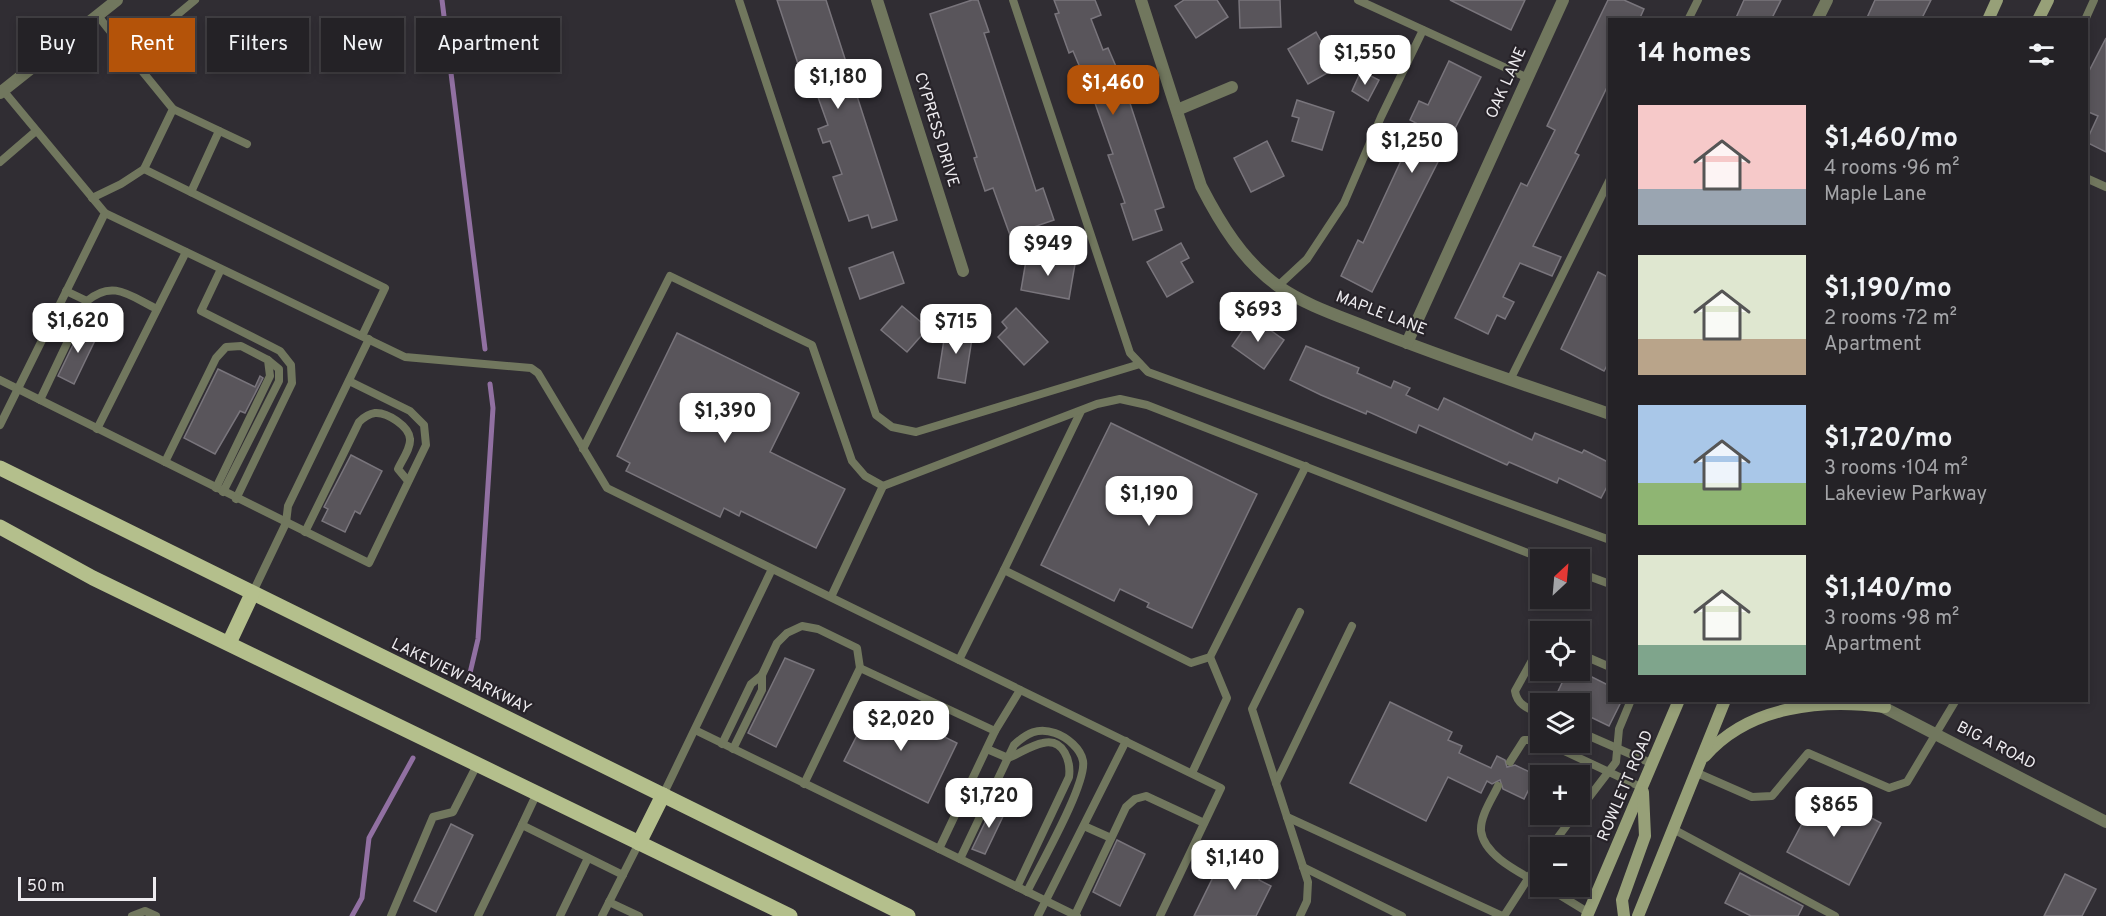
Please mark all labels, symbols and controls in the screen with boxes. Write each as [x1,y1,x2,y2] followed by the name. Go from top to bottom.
[18,18,97,72] chip: Buy
[109,18,195,72] chip: Rent
[207,18,309,72] chip: Filters
[321,18,404,72] chip: New
[416,18,560,72] chip: Apartment
[1316,35,1414,86] pin: $1,550
[1638,38,1752,71] text: 14 homes
[2025,38,2058,71] icon: filters
[1334,41,1396,67] text: $1,550
[1482,44,1532,122] street label: OAK LANE
[789,59,887,110] pin: $1,180
[809,65,867,91] text: $1,180
[1064,65,1162,116] pin: $1,460
[909,70,963,190] street label: CYPRESS DRIVE
[1081,71,1145,97] text: $1,460
[1363,123,1461,174] pin: $1,250
[1824,123,1958,156] text: $1,460/mo
[1381,129,1443,155] text: $1,250
[1686,129,1758,201] icon: home
[1824,156,1959,182] text: 4 rooms · 96 m²
[1824,182,1927,208] text: Maple Lane
[1012,226,1084,277] pin: $949
[1023,232,1073,258] text: $949
[1824,273,1952,306] text: $1,190/mo
[1686,279,1758,351] icon: home
[1333,287,1429,341] street label: MAPLE LANE
[1222,292,1294,343] pin: $693
[1234,298,1282,324] text: $693
[29,303,127,354] pin: $1,620
[920,304,992,355] pin: $715
[1824,306,1957,332] text: 2 rooms · 72 m²
[47,309,109,335] text: $1,620
[934,310,978,336] text: $715
[1824,332,1922,358] text: Apartment
[676,393,774,444] pin: $1,390
[694,399,756,425] text: $1,390
[1824,423,1952,456] text: $1,720/mo
[1686,429,1758,501] icon: home
[1824,456,1968,482] text: 3 rooms · 104 m²
[1100,476,1198,527] pin: $1,190
[1120,482,1178,508] text: $1,190
[1824,482,1987,508] text: Lakeview Parkway
[1530,549,1590,609] north arrow
[1530,549,1590,897] map controls
[1824,573,1952,606] text: $1,140/mo
[1686,579,1758,651] icon: home
[1824,606,1959,632] text: 3 rooms · 98 m²
[1530,621,1590,681] button: locate
[1824,632,1922,658] text: Apartment
[388,634,534,720] street label: LAKEVIEW PARKWAY
[1530,693,1590,753] button: layers
[852,701,950,752] pin: $2,020
[867,707,935,733] text: $2,020
[1953,718,2039,774] street label: BIG A ROAD
[1594,728,1658,844] street label: ROWLETT ROAD
[1530,765,1590,825] button: +
[940,778,1038,829] pin: $1,720
[959,784,1019,810] text: $1,720
[1798,787,1870,838] pin: $865
[1809,793,1859,819] text: $865
[1530,837,1590,897] button: −
[1186,840,1284,891] pin: $1,140
[1205,846,1265,872] text: $1,140
[18,874,156,902] scale bar
[27,877,65,897] text: 50 m

